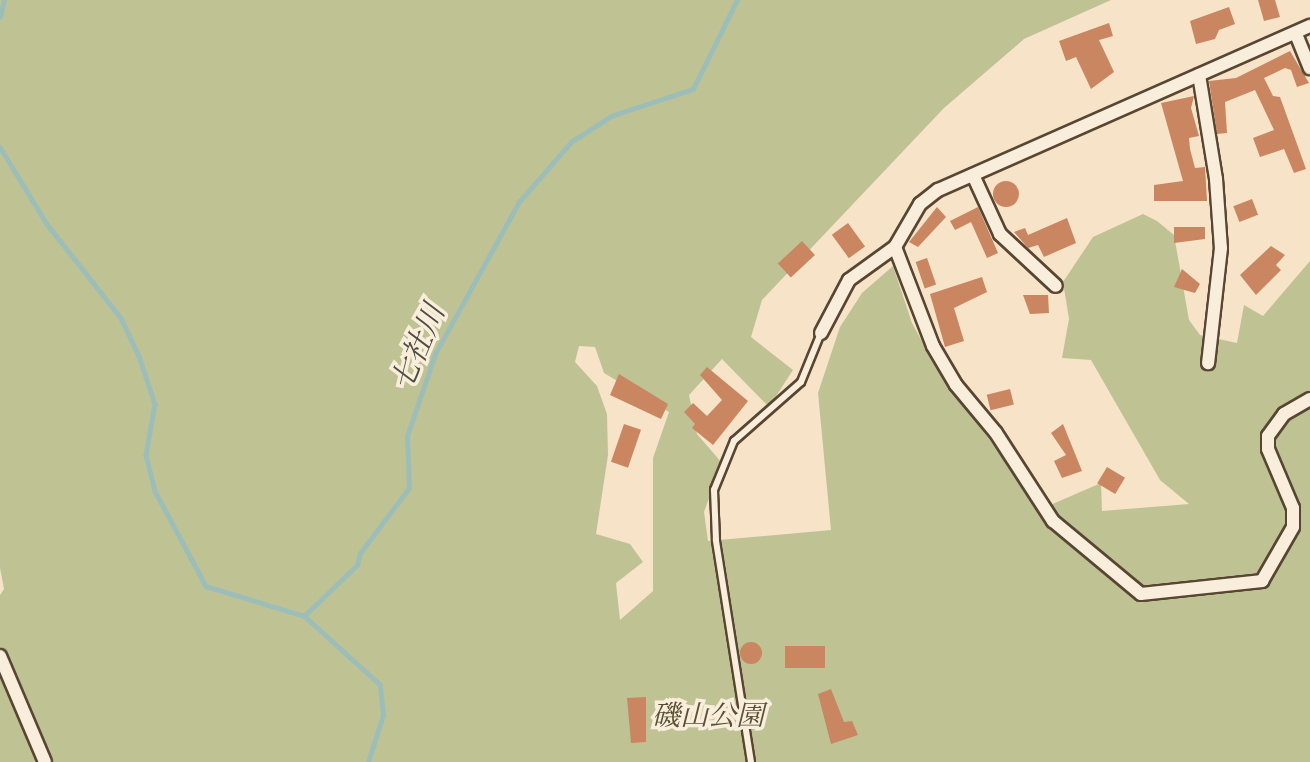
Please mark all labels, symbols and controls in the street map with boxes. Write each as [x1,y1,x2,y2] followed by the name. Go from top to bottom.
[385,300,453,396] water label: 七社川
[652,700,764,734] park label: 磯山公園

